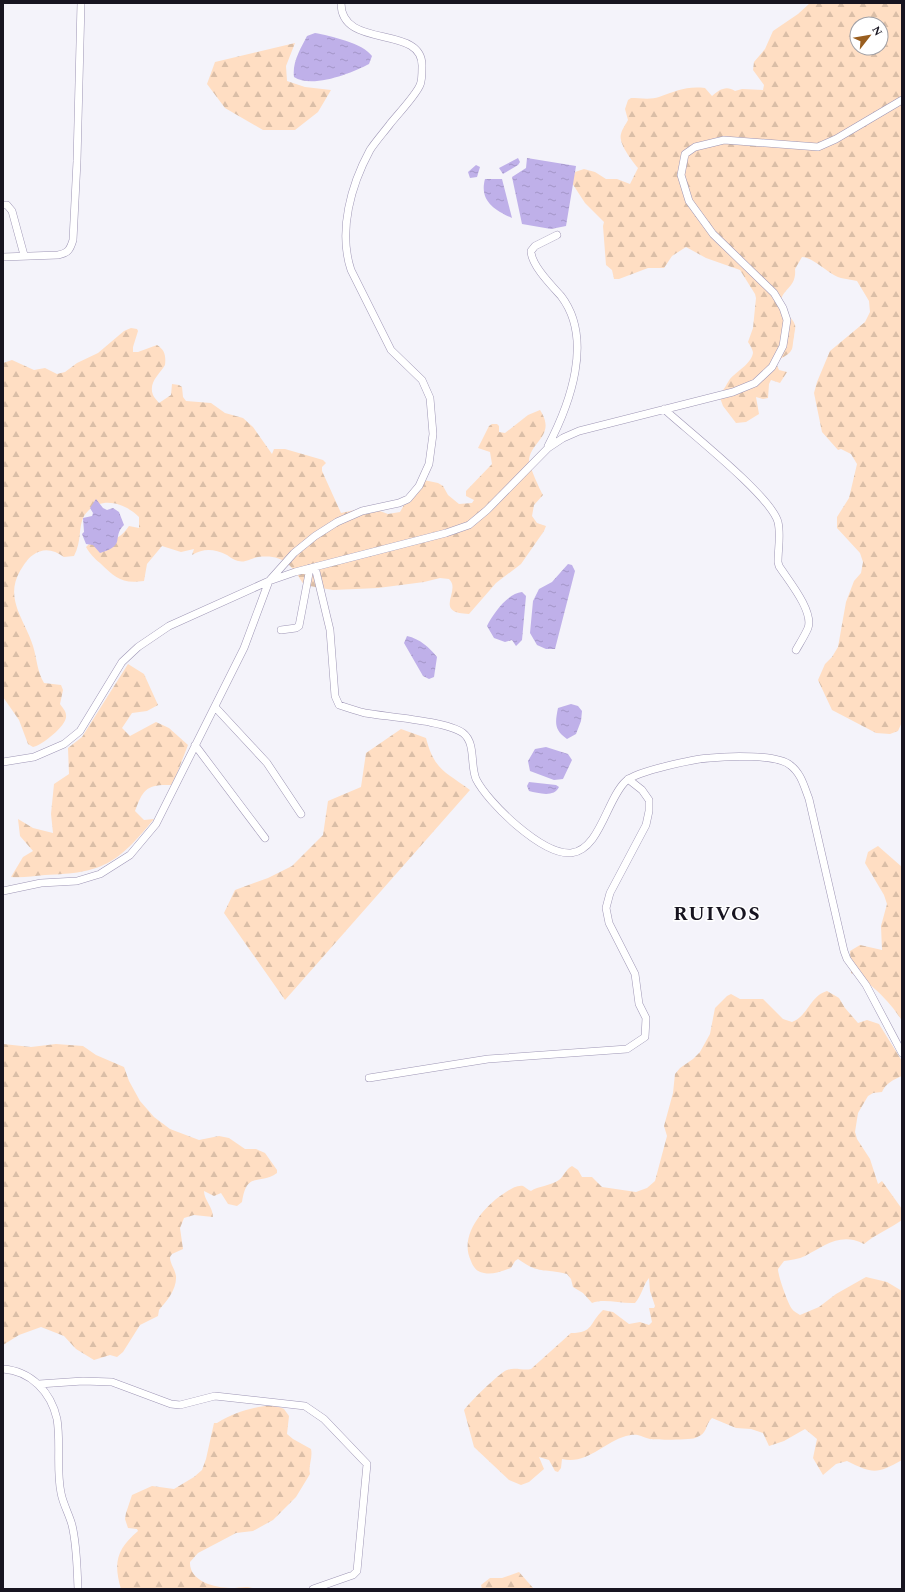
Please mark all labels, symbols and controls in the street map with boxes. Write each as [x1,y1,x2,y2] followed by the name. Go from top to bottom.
[849,16,889,56] north arrow
[868,23,887,39] text: N
[673,899,761,929] district label: RUIVOS

